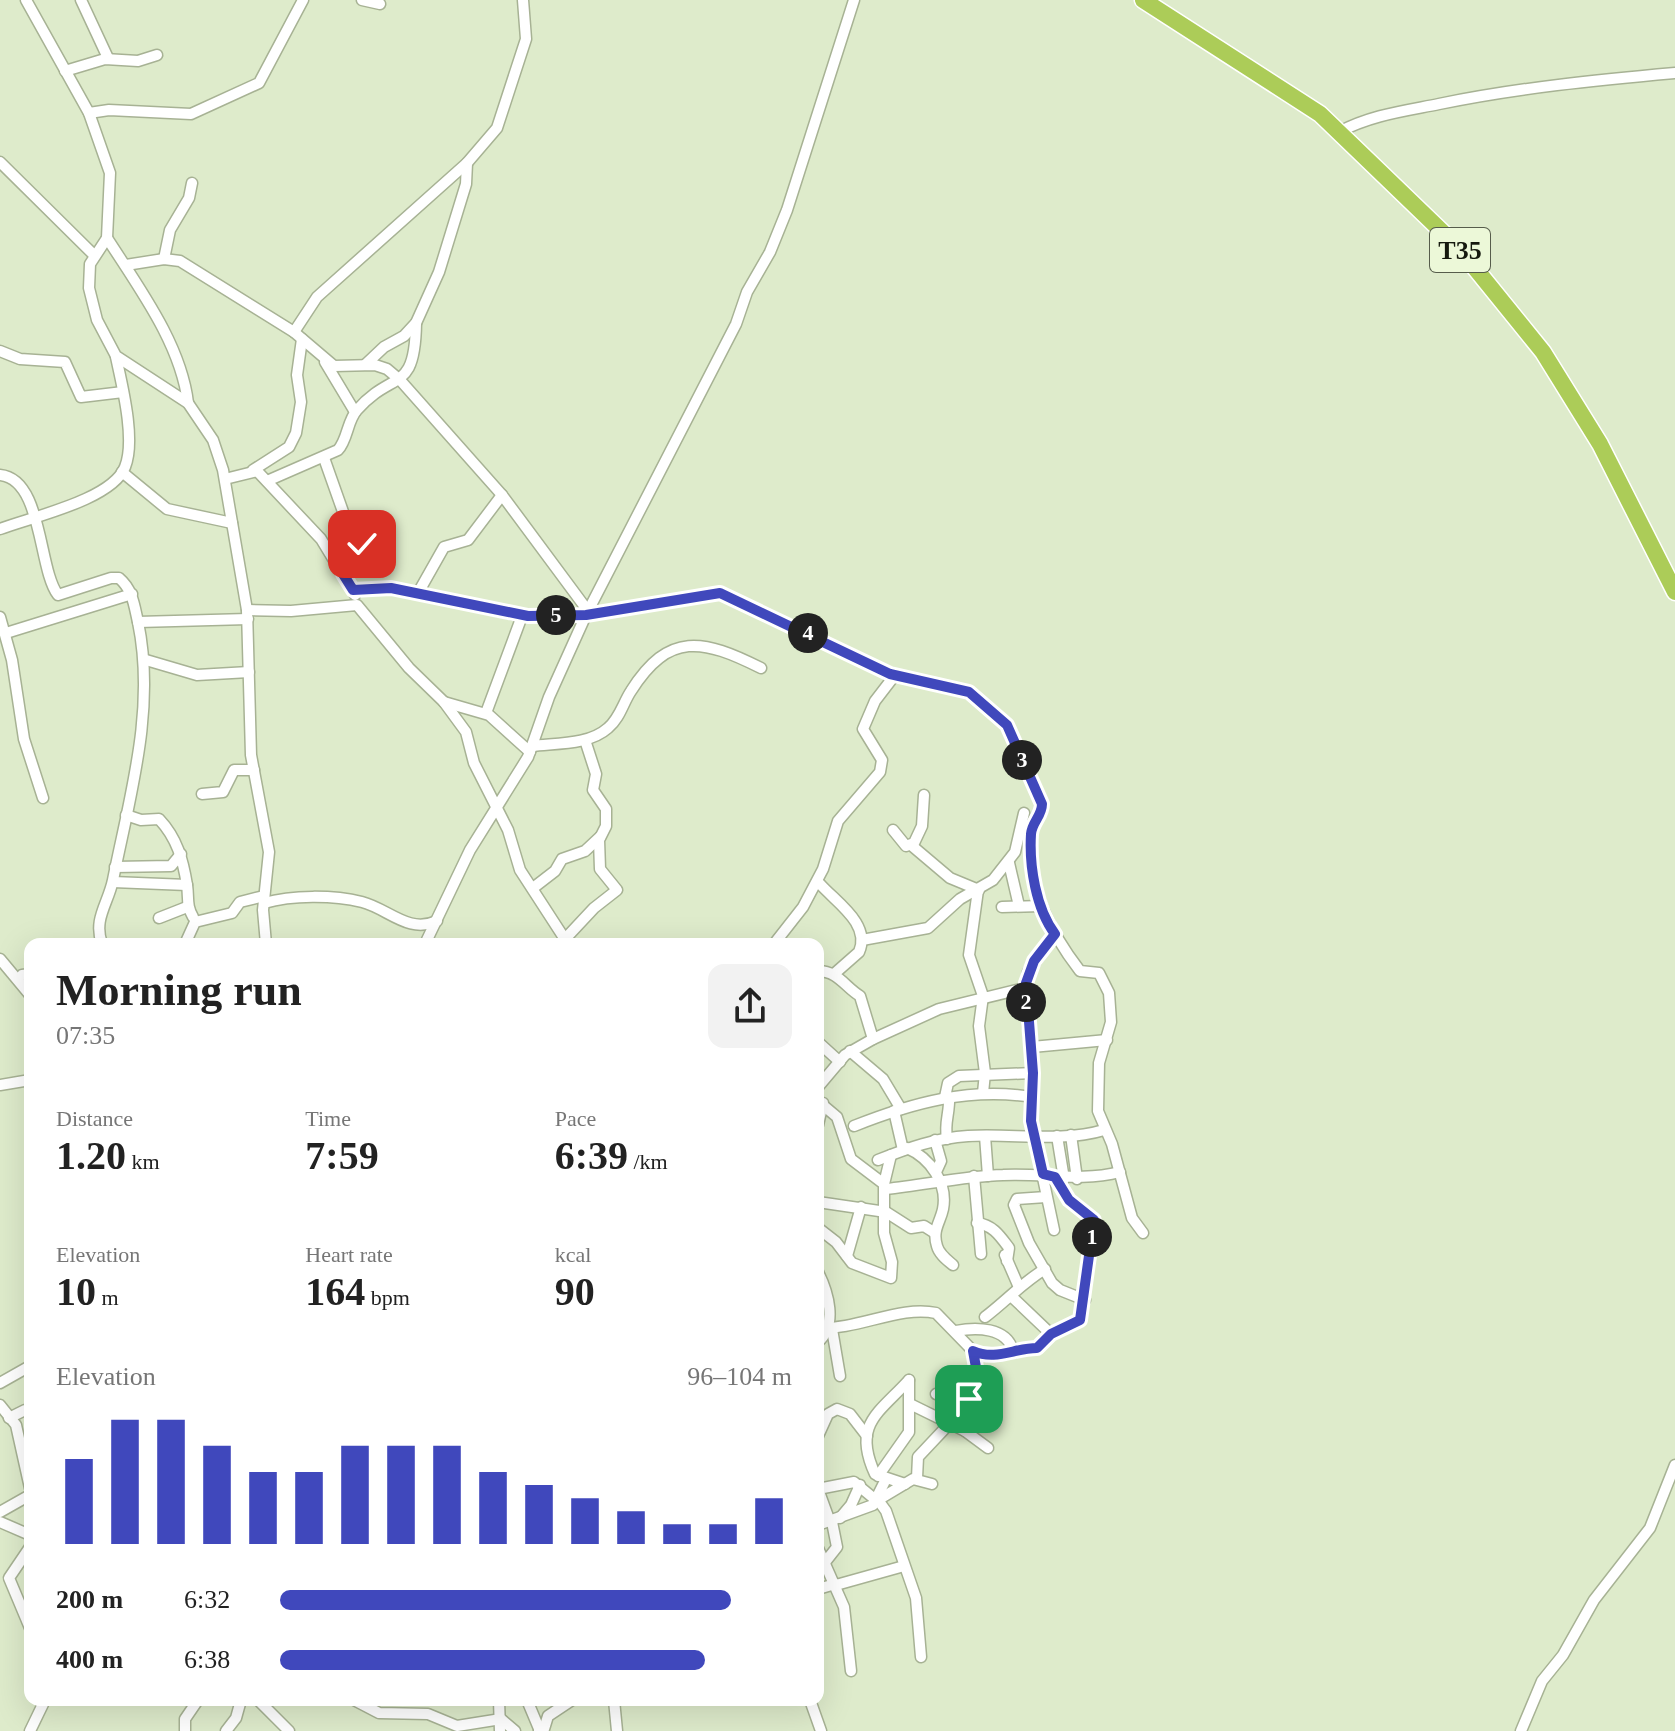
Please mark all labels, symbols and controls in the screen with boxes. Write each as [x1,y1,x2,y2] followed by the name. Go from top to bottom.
[1430,228,1490,272] road number: T35
[328,510,396,578] pin
[340,522,384,566] icon: check
[536,595,576,635] pin: 5
[551,602,562,627] text: 5
[788,613,828,653] pin: 4
[803,620,814,645] text: 4
[1002,740,1042,780] pin: 3
[1017,747,1028,772] text: 3
[708,964,792,1048] button: share
[56,966,302,1015] text: Morning run
[1006,982,1046,1022] pin: 2
[1021,989,1032,1014] text: 2
[56,1021,115,1050] text: 07:35
[56,1106,133,1131] text: Distance
[305,1106,351,1131] text: Time
[555,1106,596,1131] text: Pace
[56,1133,126,1178] text: 1.20
[305,1133,379,1178] text: 7:59
[555,1133,628,1178] text: 6:39
[126,1149,160,1174] text: km
[628,1149,668,1174] text: /km
[1072,1217,1112,1257] pin: 1
[1087,1224,1098,1249] text: 1
[56,1242,140,1267] text: Elevation
[305,1242,393,1267] text: Heart rate
[555,1242,591,1267] text: kcal
[56,1269,96,1314] text: 10
[305,1269,365,1314] text: 164
[555,1269,595,1314] text: 90
[96,1285,119,1310] text: m
[365,1285,410,1310] text: bpm
[56,1362,156,1391] text: Elevation
[687,1362,792,1391] text: 96–104 m
[935,1365,1003,1433] pin
[947,1377,991,1421] icon: arrive
[56,1585,123,1614] text: 200 m
[184,1585,230,1614] text: 6:32
[56,1645,123,1674] text: 400 m
[184,1645,230,1674] text: 6:38

